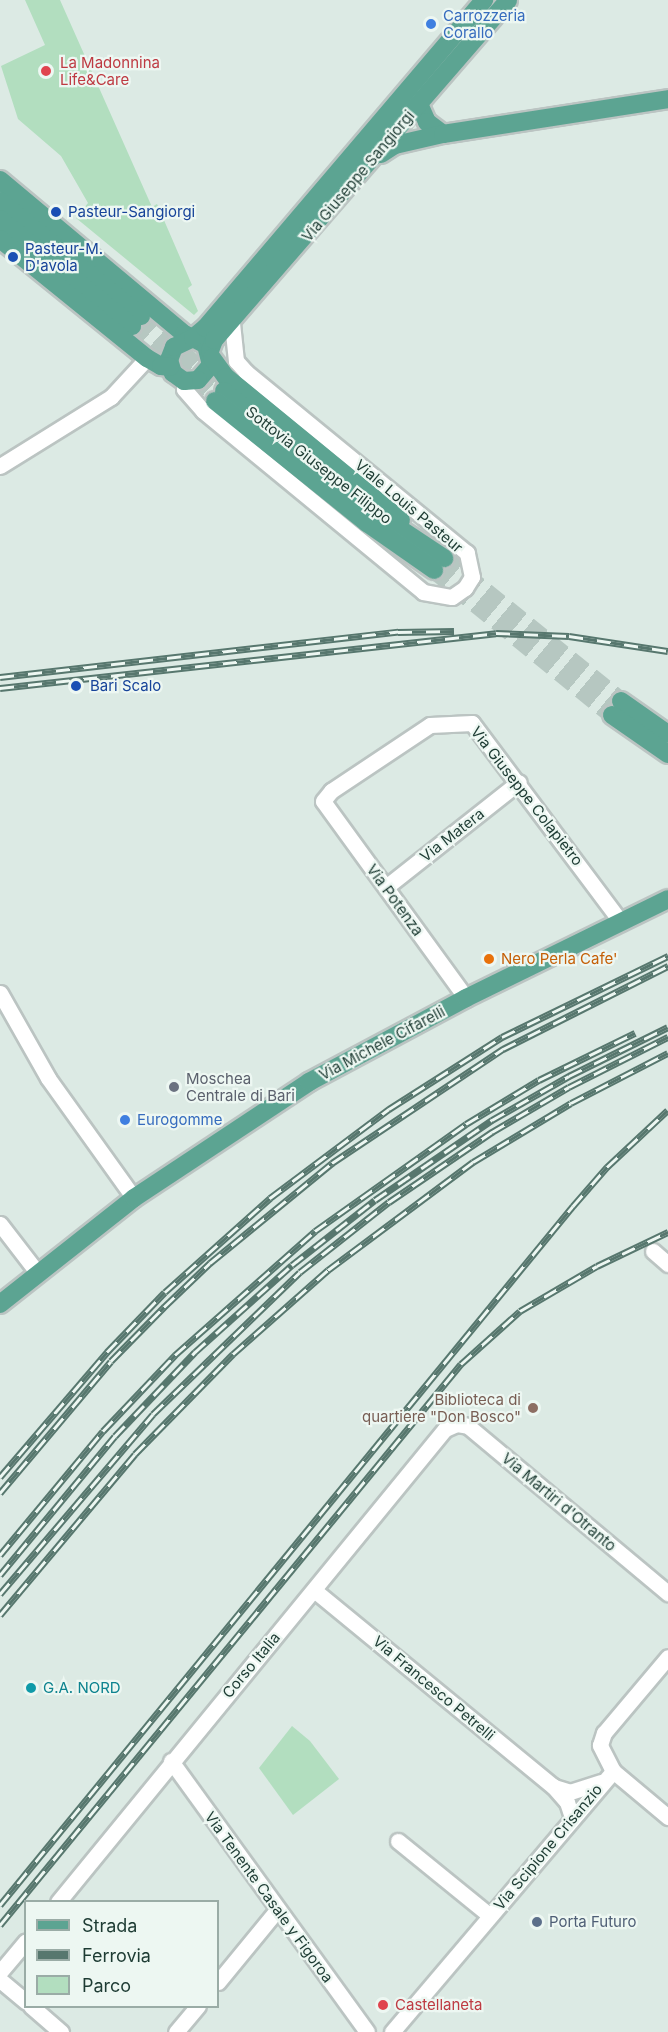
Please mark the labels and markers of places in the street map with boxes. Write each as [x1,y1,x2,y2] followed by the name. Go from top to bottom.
[443,6,525,41] place label: Carrozzeria Corallo
[424,17,438,31] marker: Carrozzeria Corallo
[60,53,160,88] place label: La Madonnina Life&Care
[37,62,55,80] marker: La Madonnina Life&Care
[68,203,195,221] place label: Pasteur-Sangiorgi
[49,205,63,219] marker: Pasteur-Sangiorgi
[25,239,103,274] place label: Pasteur-M. D'avola
[6,250,20,264] marker: Pasteur-M. D'avola
[67,677,85,695] marker: Bari Scalo
[90,677,161,695] place label: Bari Scalo
[501,950,618,968] place label: Nero Perla Cafe'
[482,952,496,966] marker: Nero Perla Cafe'
[186,1069,295,1104] place label: Moschea Centrale di Bari
[167,1080,181,1094] marker: Moschea Centrale di Bari
[137,1111,222,1129] place label: Eurogomme
[118,1113,132,1127] marker: Eurogomme
[362,1390,521,1425] place label: Biblioteca di quartiere "Don Bosco"
[526,1401,540,1415] marker: Biblioteca di quartiere "Don Bosco"
[43,1679,121,1697] place label: G.A. NORD
[24,1681,38,1695] marker: G.A. NORD
[549,1913,636,1931] place label: Porta Futuro
[530,1915,544,1929] marker: Porta Futuro
[395,1996,483,2014] place label: Castellaneta
[376,1998,390,2012] marker: Castellaneta

